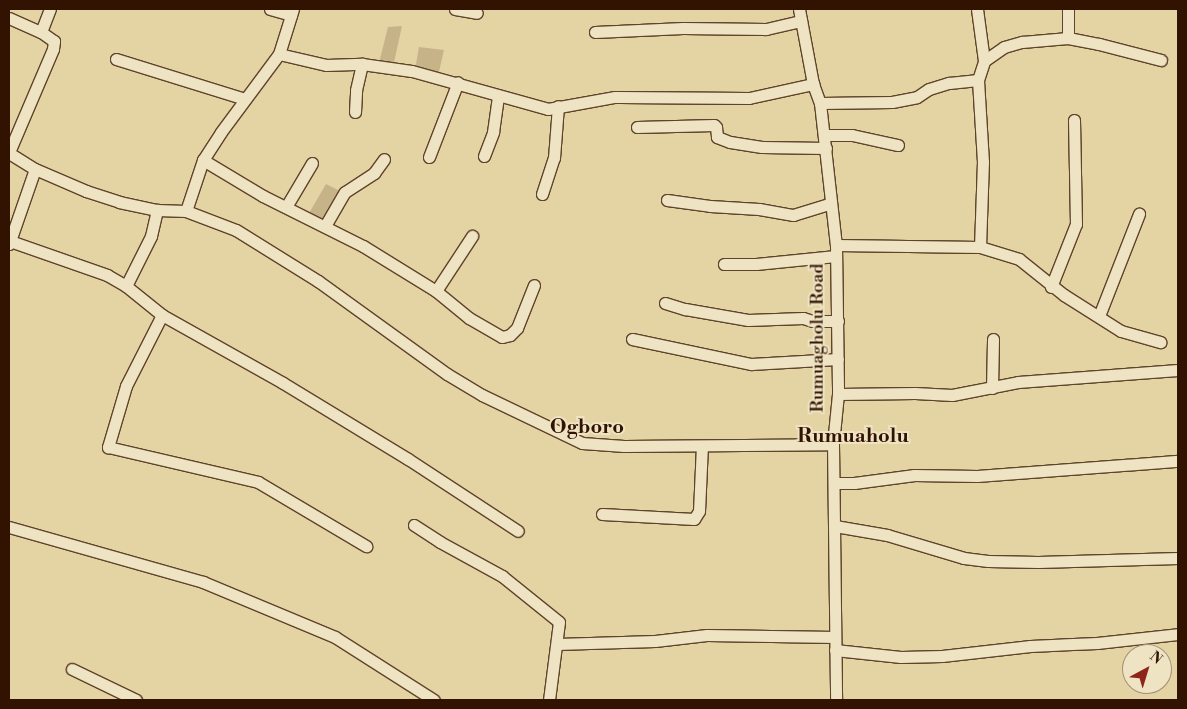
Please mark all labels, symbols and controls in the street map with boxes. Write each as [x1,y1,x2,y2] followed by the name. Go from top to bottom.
[807,263,829,413] street label: Rumuagholu Road
[550,415,624,439] district label: Ogboro
[797,424,909,448] district label: Rumuaholu
[1122,644,1172,694] north arrow
[1146,648,1166,669] text: N

